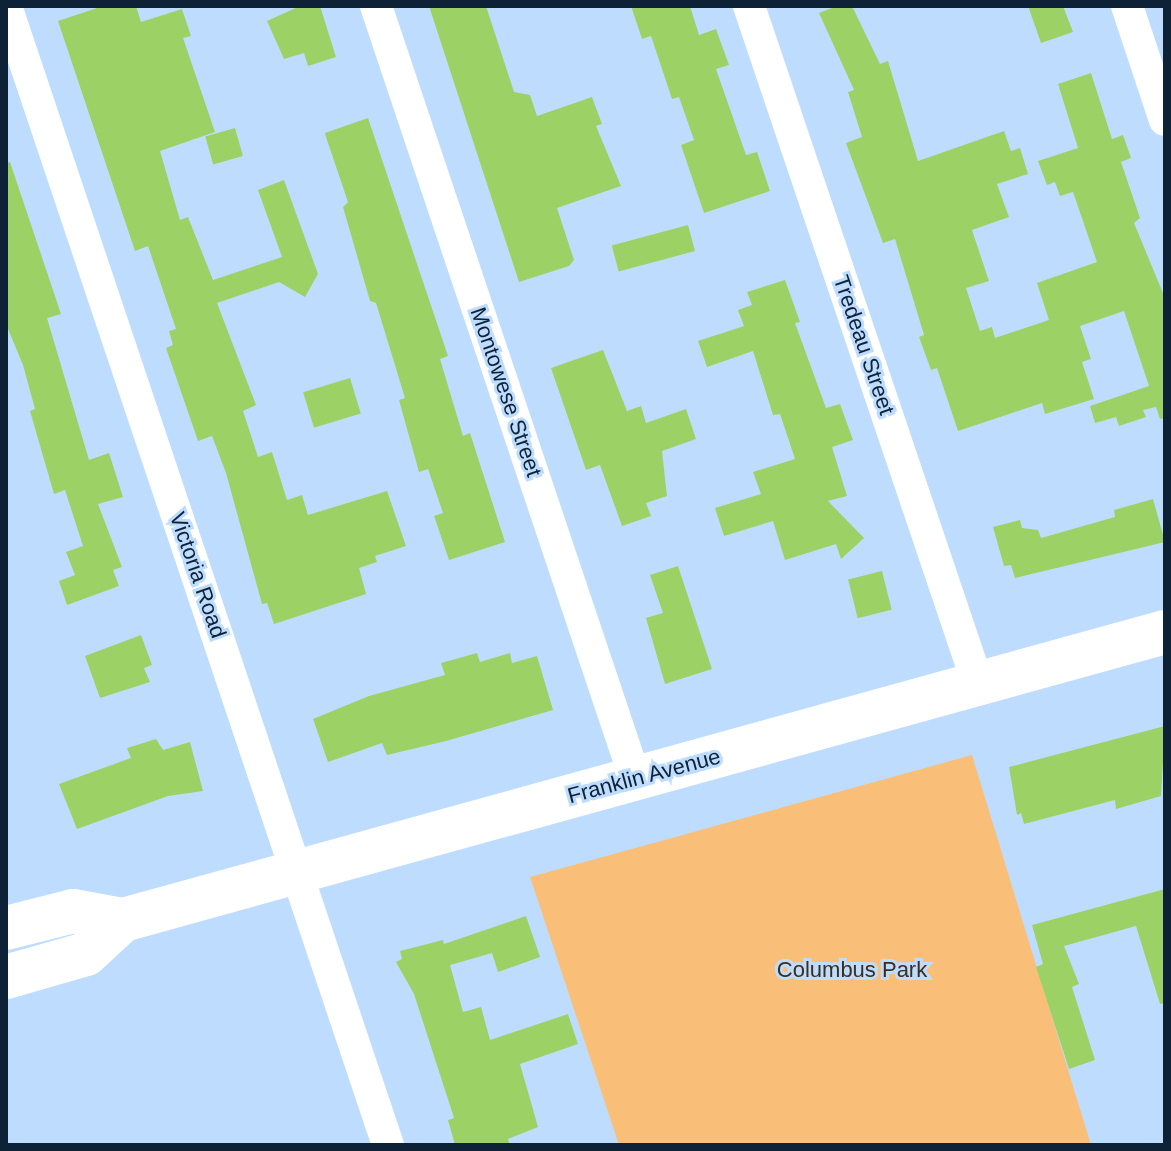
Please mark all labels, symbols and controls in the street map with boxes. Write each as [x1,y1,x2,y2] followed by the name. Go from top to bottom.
[828,272,900,418] street label: Tredeau Street
[465,304,547,480] street label: Montowese Street
[164,508,232,642] street label: Victoria Road
[564,743,724,809] street label: Franklin Avenue
[777,957,927,983] park label: Columbus Park

